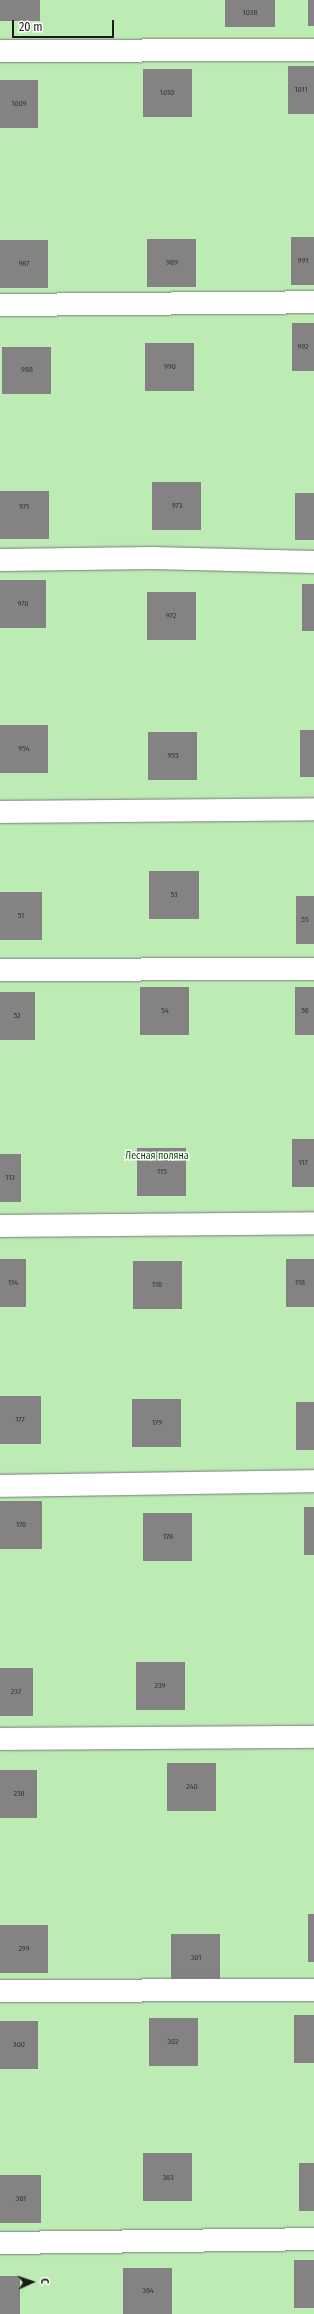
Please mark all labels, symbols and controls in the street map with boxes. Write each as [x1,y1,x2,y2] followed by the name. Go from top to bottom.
[243,8,257,18] house number: 1038
[14,12,116,38] scale bar
[19,20,43,34] text: 20 m
[294,85,308,95] house number: 1011
[160,88,174,98] house number: 1010
[11,99,27,109] house number: 1009
[298,256,308,266] house number: 991
[166,258,178,268] house number: 989
[18,259,30,269] house number: 987
[297,342,309,352] house number: 992
[164,362,176,372] house number: 990
[21,365,33,375] house number: 988
[172,501,182,511] house number: 973
[19,502,29,512] house number: 971
[17,599,29,609] house number: 970
[166,611,176,621] house number: 972
[18,744,30,754] house number: 954
[167,751,179,761] house number: 955
[170,890,178,900] house number: 53
[18,911,24,921] house number: 51
[301,915,309,925] house number: 55
[161,1006,169,1016] house number: 54
[301,1006,309,1016] house number: 56
[13,1011,21,1021] house number: 52
[125,1151,189,1163] park label: Лесная поляна
[298,1158,308,1168] house number: 117
[157,1167,167,1177] house number: 115
[5,1173,15,1183] house number: 113
[8,1278,18,1288] house number: 114
[295,1278,305,1288] house number: 118
[152,1280,162,1290] house number: 116
[15,1415,25,1425] house number: 177
[152,1418,162,1428] house number: 179
[16,1520,26,1530] house number: 176
[163,1532,173,1542] house number: 178
[155,1681,165,1691] house number: 239
[11,1687,21,1697] house number: 237
[186,1782,198,1792] house number: 240
[13,1789,25,1799] house number: 238
[18,1944,30,1954] house number: 299
[191,1953,201,1963] house number: 301
[167,2037,179,2047] house number: 302
[13,2040,25,2050] house number: 300
[162,2173,174,2183] house number: 363
[16,2194,26,2204] house number: 361
[12,2262,52,2302] north arrow
[38,2278,51,2285] text: С
[142,2286,154,2296] house number: 364

